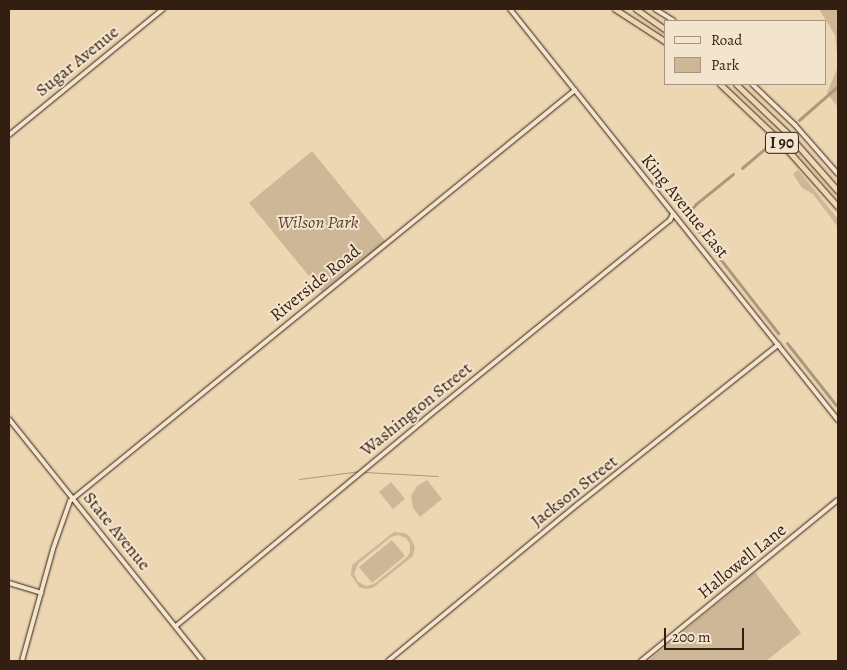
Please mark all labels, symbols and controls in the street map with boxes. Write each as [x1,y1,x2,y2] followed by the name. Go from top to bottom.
[664,20,827,85] legend
[31,21,123,101] street label: Sugar Avenue
[711,30,742,50] text: Road
[711,55,739,75] text: Park
[764,130,800,156] road number: I 90
[636,150,734,262] street label: King Avenue East
[277,211,359,233] park label: Wilson Park
[266,240,364,326] street label: Riverside Road
[356,357,476,461] street label: Washington Street
[526,450,622,532] street label: Jackson Street
[79,487,155,575] street label: State Avenue
[694,519,790,603] street label: Hallowell Lane
[667,618,747,650] scale bar
[672,627,711,647] text: 200 m

